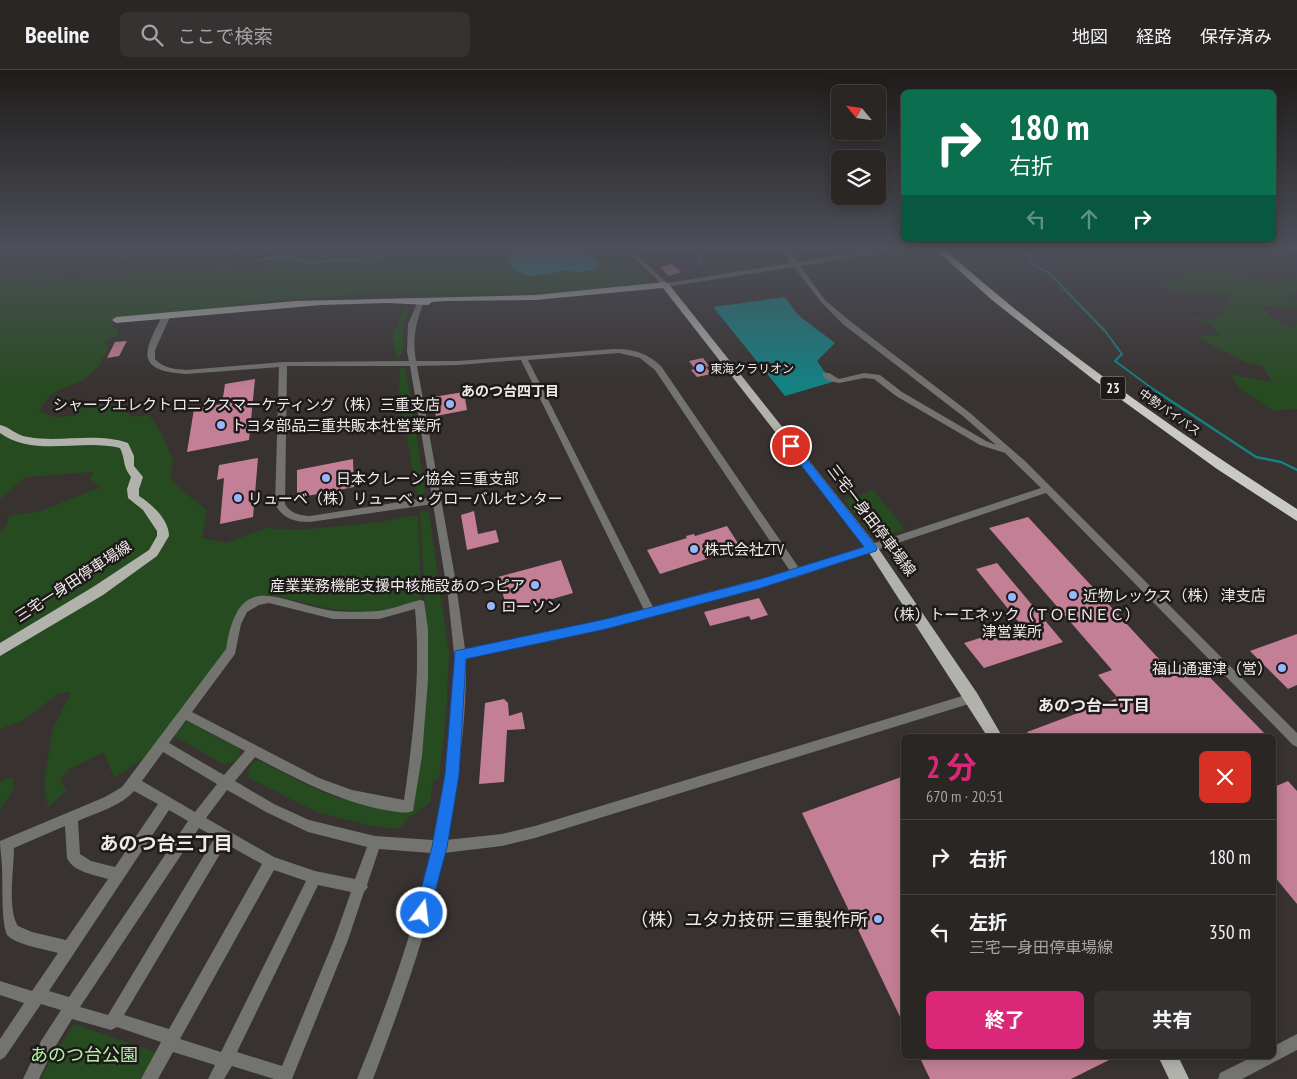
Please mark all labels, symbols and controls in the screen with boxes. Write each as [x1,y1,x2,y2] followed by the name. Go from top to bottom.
[120,12,470,57] search box
[25,19,90,50] text: Beeline
[138,21,166,49] icon: search
[178,24,273,48] text: ここで検索
[1072,25,1108,48] text: 地図
[1136,25,1172,48] text: 経路
[1200,25,1272,48] text: 保存済み
[831,85,886,140] north arrow
[831,85,886,205] map controls
[1009,104,1090,150] text: 180 m
[926,110,991,175] icon: right
[831,150,886,205] button: layers
[1009,152,1053,180] text: 右折
[1022,205,1050,233] icon: left
[1075,205,1103,233] icon: ahead
[1128,205,1156,233] icon: right
[710,361,794,376] place label: 東海クラリオン
[694,362,706,374] marker: 東海クラリオン
[1100,376,1126,400] road number: 23
[461,382,559,400] district label: あのつ台四丁目
[1136,385,1204,439] street label: 中勢バイパス
[53,395,440,414] place label: シャープエレクトロニクスマーケティング（株）三重支店
[444,398,456,410] marker: シャープエレクトロニクスマーケティング（株）三重支店
[231,416,441,435] place label: トヨタ部品三重共販本社営業所
[215,419,227,431] marker: トヨタ部品三重共販本社営業所
[770,425,812,467] pin
[777,432,805,460] icon: arrive
[824,460,920,580] street label: 三宅一身田停車場線
[336,469,518,488] place label: 日本クレーン協会 三重支部
[320,472,332,484] marker: 日本クレーン協会 三重支部
[248,489,563,508] place label: リューベ（株）リューベ・グローバルセンター
[232,492,244,504] marker: リューベ（株）リューベ・グローバルセンター
[11,536,135,626] street label: 三宅一身田停車場線
[704,540,784,559] place label: 株式会社ZTV
[688,543,700,555] marker: 株式会社ZTV
[270,576,525,595] place label: 産業業務機能支援中核施設あのつピア
[529,579,541,591] marker: 産業業務機能支援中核施設あのつピア
[1083,586,1266,605] place label: 近物レックス（株） 津支店
[1067,589,1079,601] marker: 近物レックス（株） 津支店
[1006,591,1018,603] marker: （株）トーエネック（ＴＯＥＮＥＣ） 津営業所
[501,597,561,616] place label: ローソン
[485,600,497,612] marker: ローソン
[884,605,1140,641] place label: （株）トーエネック（ＴＯＥＮＥＣ） 津営業所
[1152,659,1272,678] place label: 福山通運津（営）
[1276,662,1288,674] marker: 福山通運津（営）
[1038,695,1150,715] district label: あのつ台一丁目
[926,747,977,786] text: 2 分
[1199,751,1251,803] button: close
[926,786,1004,806] text: 670 m · 20:51
[99,831,233,855] district label: あのつ台三丁目
[926,843,954,871] icon: right
[1209,845,1251,869] text: 180 m
[969,847,1007,871] text: 右折
[395,886,447,938] position arrow
[630,908,868,931] place label: （株）ユタカ技研 三重製作所
[969,910,1007,934] text: 左折
[872,913,884,925] marker: （株）ユタカ技研 三重製作所
[926,918,954,946] icon: left
[1209,920,1251,944] text: 350 m
[969,937,1113,957] text: 三宅一身田停車場線
[926,991,1084,1049] button: 終了
[1094,991,1251,1049] button: 共有
[30,1043,138,1066] park label: あのつ台公園

